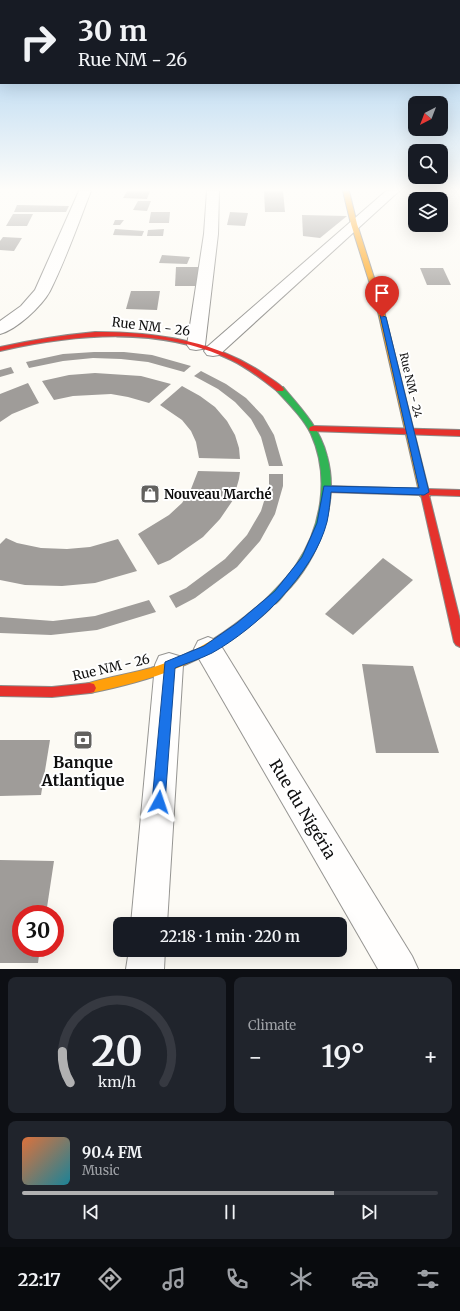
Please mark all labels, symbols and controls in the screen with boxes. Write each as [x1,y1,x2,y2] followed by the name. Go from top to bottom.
[78,13,147,49] text: 30 m
[12,16,64,68] icon: right
[78,48,187,71] text: Rue NM - 26
[408,96,448,136] north arrow
[408,96,448,232] map controls
[408,144,448,184] button: search
[408,192,448,232] button: layers
[365,276,399,317] pin
[371,282,393,304] icon: arrive
[111,313,191,340] street label: Rue NM - 26
[397,351,425,419] street label: Rue NM - 24
[139,483,161,505] shop icon: Nouveau Marché
[164,486,272,503] place label: Nouveau Marché
[71,650,152,685] street label: Rue NM - 26
[72,729,94,751] bank icon: Banque Atlantique
[41,752,125,790] place label: Banque Atlantique
[265,756,341,863] street label: Rue du Nigéria
[138,781,180,823] position arrow
[12,905,64,957] speed limit sign: 30
[160,927,300,946] text: 22:18 · 1 min · 220 m
[248,1017,296,1034] text: Climate
[91,1025,143,1077] text: 20
[321,1037,365,1075] text: 19°
[248,1043,263,1071] text: −
[423,1043,438,1071] text: +
[98,1073,136,1091] text: km/h
[82,1143,142,1162] text: 90.4 FM
[82,1162,120,1179] text: Music
[80,1201,102,1223] icon: previous
[219,1201,241,1223] icon: pause
[358,1201,380,1223] icon: next
[96,1265,124,1293] icon: directions
[160,1265,188,1293] icon: music
[223,1265,251,1293] icon: phone
[287,1265,315,1293] icon: climate
[351,1265,379,1293] icon: car
[414,1265,442,1293] icon: filters
[18,1268,61,1291] text: 22:17

